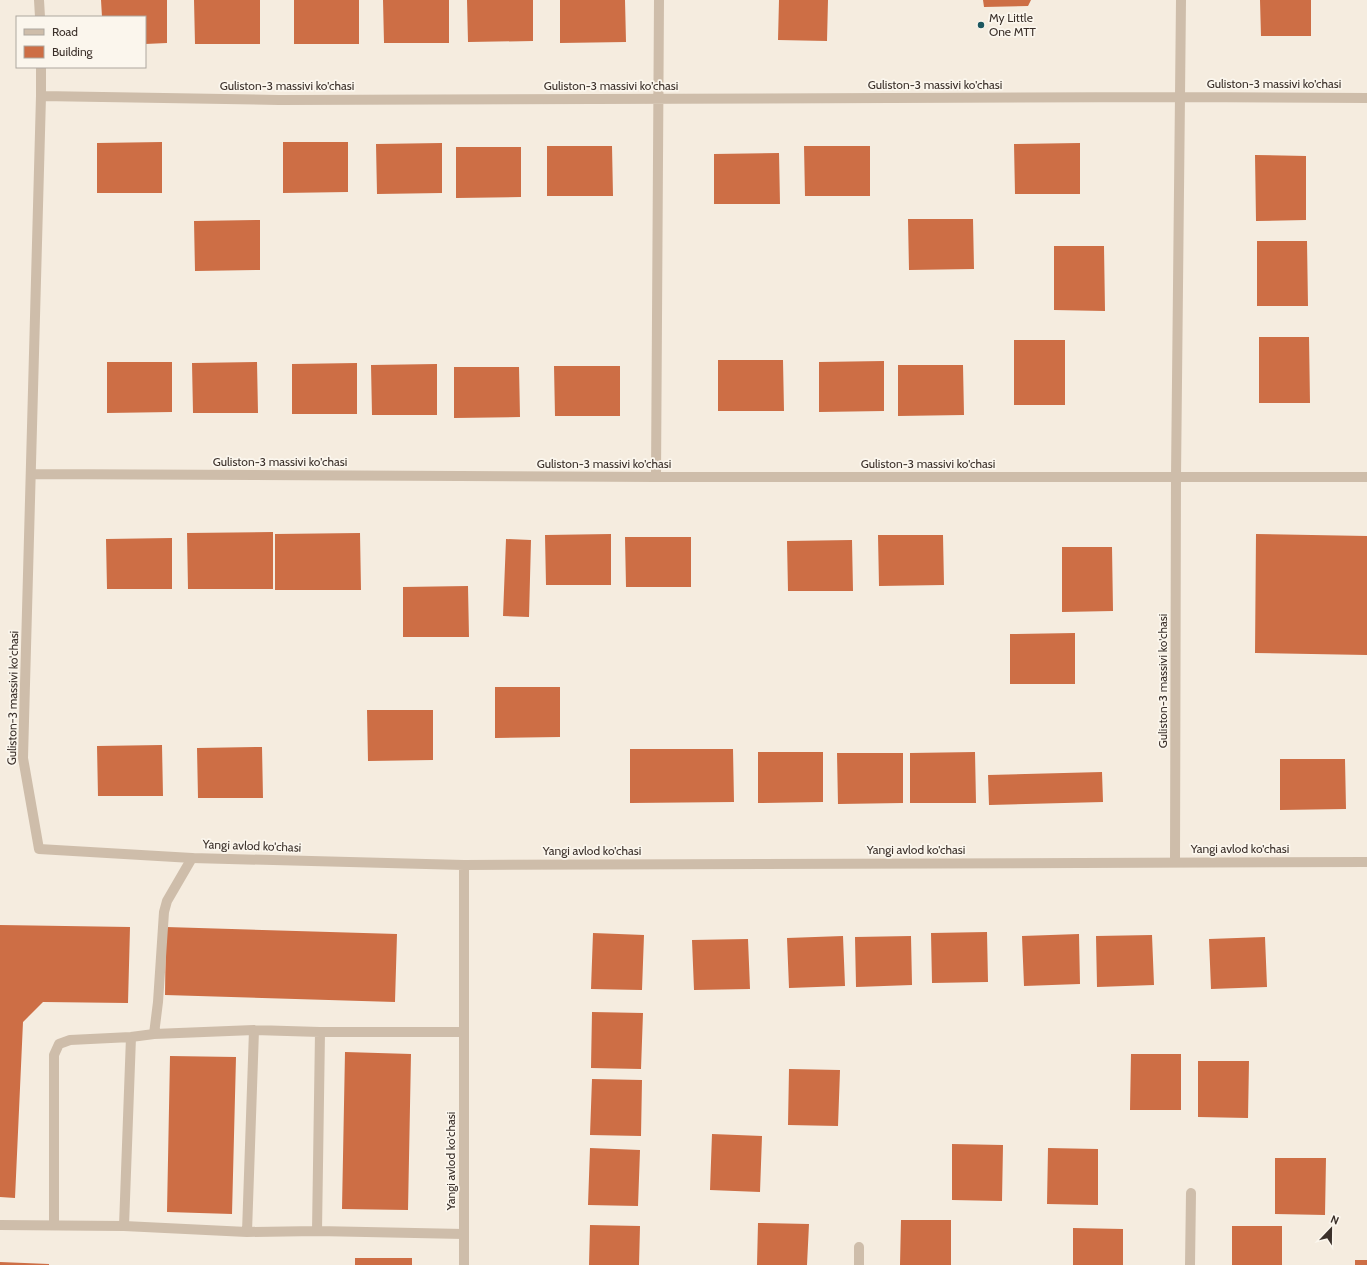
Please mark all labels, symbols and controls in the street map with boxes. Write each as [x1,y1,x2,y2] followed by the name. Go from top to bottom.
[989,10,1037,39] place label: My Little One MTT
[16,16,146,68] legend
[976,20,986,30] marker: My Little One MTT
[52,24,78,39] text: Road
[52,44,94,59] text: Building
[1207,76,1341,91] street label: Guliston-3 massivi ko'chasi
[868,77,1002,92] street label: Guliston-3 massivi ko'chasi
[220,78,354,93] street label: Guliston-3 massivi ko'chasi
[544,78,678,93] street label: Guliston-3 massivi ko'chasi
[213,454,347,469] street label: Guliston-3 massivi ko'chasi
[537,456,671,471] street label: Guliston-3 massivi ko'chasi
[861,456,995,471] street label: Guliston-3 massivi ko'chasi
[1155,614,1170,748] street label: Guliston-3 massivi ko'chasi
[4,631,21,765] street label: Guliston-3 massivi ko'chasi
[201,836,302,855] street label: Yangi avlod ko'chasi
[1190,841,1289,856] street label: Yangi avlod ko'chasi
[866,842,965,857] street label: Yangi avlod ko'chasi
[542,843,641,858] street label: Yangi avlod ko'chasi
[443,1112,458,1211] street label: Yangi avlod ko'chasi
[1311,1209,1351,1249] north arrow
[1329,1212,1341,1228] text: N

